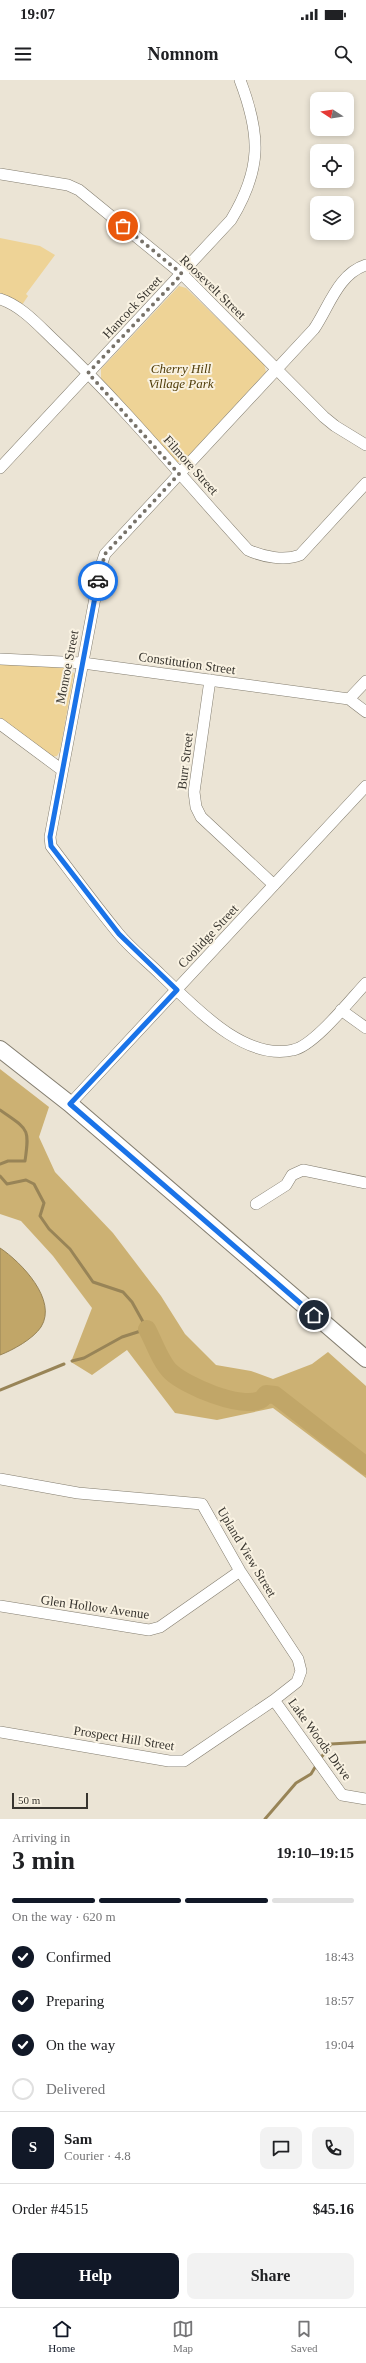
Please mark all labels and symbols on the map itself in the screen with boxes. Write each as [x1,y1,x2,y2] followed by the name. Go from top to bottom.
[310,92,354,136] north arrow
[106,209,140,243] pin
[177,252,249,322] street label: Roosevelt Street
[99,272,165,341] street label: Hancock Street
[148,361,214,391] park label: Cherry Hill Village Park
[160,432,222,498] street label: Filmore Street
[78,561,118,601] courier
[53,629,82,705] street label: Monroe Street
[137,649,237,677] street label: Constitution Street
[174,731,196,790] street label: Burr Street
[175,901,241,971] street label: Coolidge Street
[297,1298,331,1332] pin
[214,1504,280,1600] street label: Upland View Street
[40,1592,150,1622] street label: Glen Hollow Avenue
[285,1695,355,1783] street label: Lake Woods Drive
[73,1723,176,1753] street label: Prospect Hill Street
[12,1791,88,1810] scale bar

